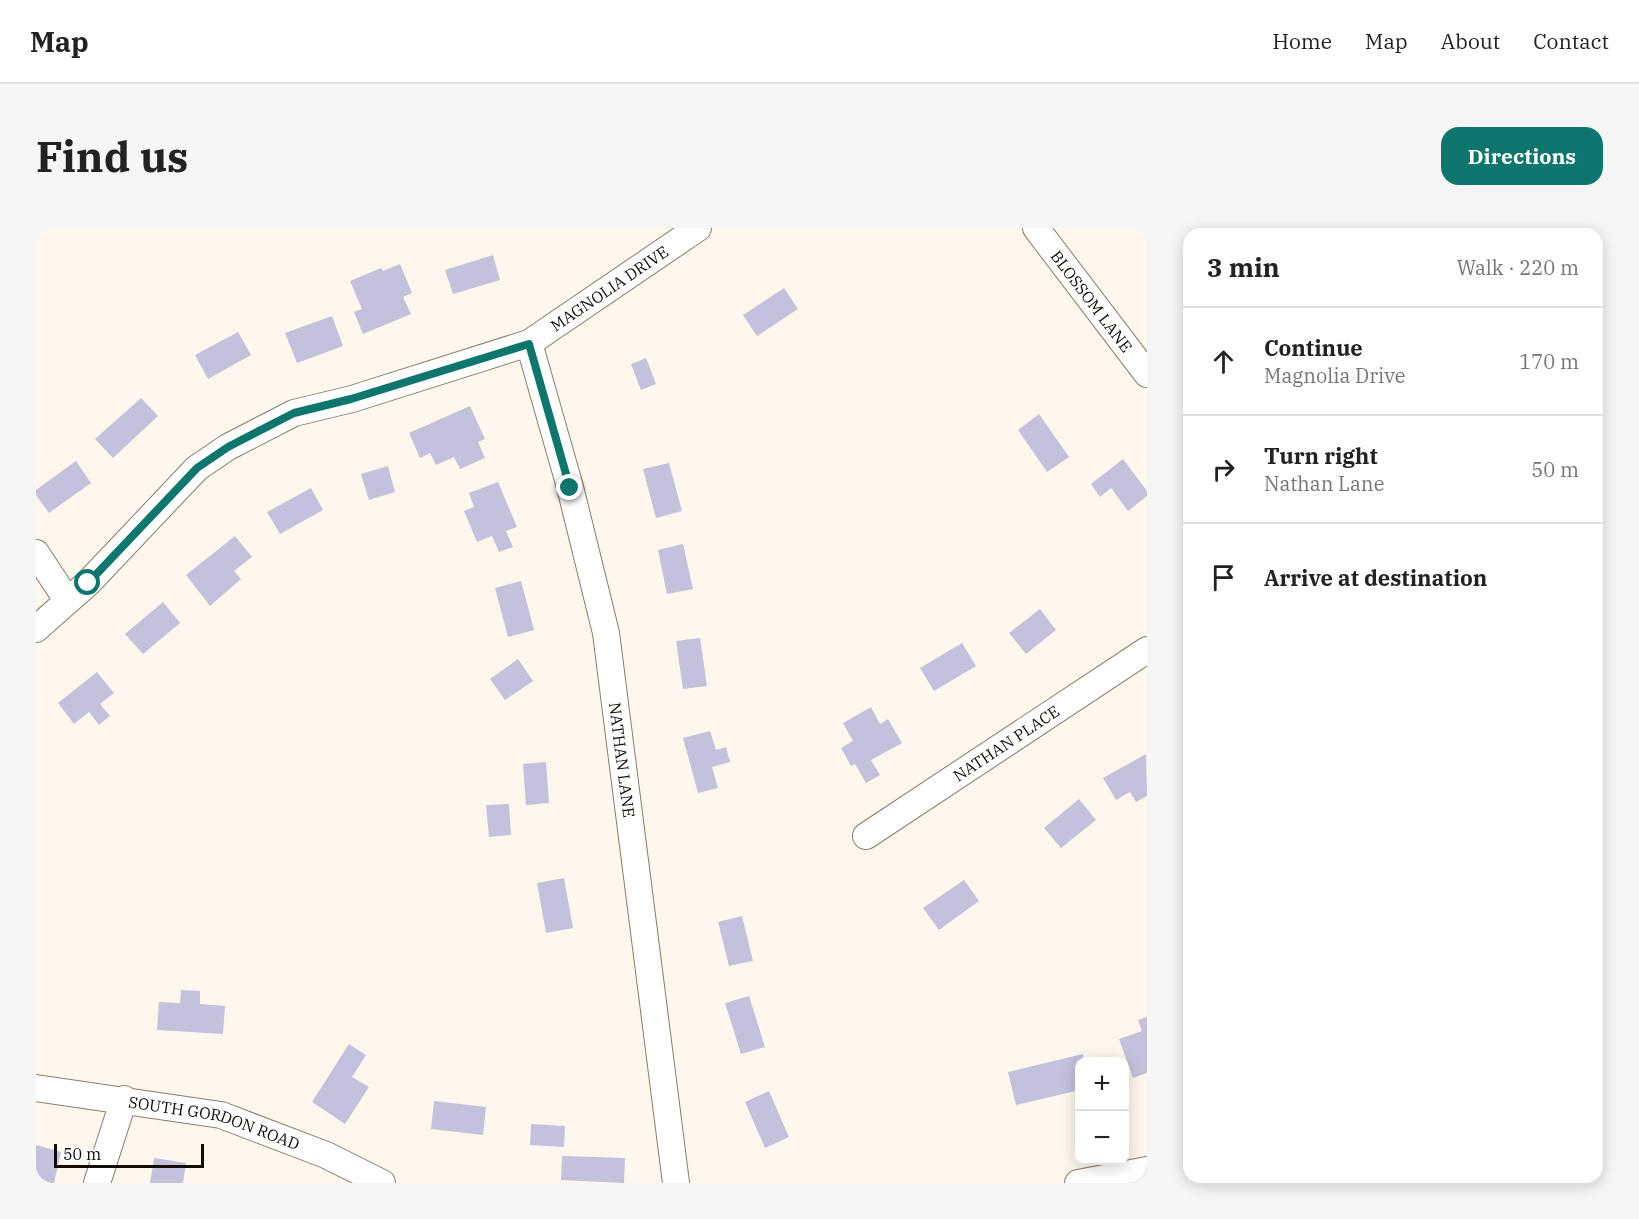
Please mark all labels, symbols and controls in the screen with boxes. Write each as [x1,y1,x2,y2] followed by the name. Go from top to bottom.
[30,23,89,60] text: Map
[1272,27,1332,55] text: Home
[1365,27,1408,55] text: Map
[1441,27,1500,55] text: About
[1533,27,1609,55] text: Contact
[1441,127,1603,185] button: Directions
[36,129,188,184] text: Find us
[547,241,672,336] street label: MAGNOLIA DRIVE
[1047,246,1137,356] street label: BLOSSOM LANE
[1207,250,1280,284] text: 3 min
[1457,254,1579,281] text: Walk · 220 m
[1264,333,1363,362] text: Continue
[1207,345,1240,378] icon: ahead
[1519,348,1579,375] text: 170 m
[1264,362,1406,389] text: Magnolia Drive
[1264,441,1378,470] text: Turn right
[1207,453,1240,486] icon: right
[1531,456,1579,483] text: 50 m
[1264,470,1384,497] text: Nathan Lane
[556,474,582,500] route end
[1207,561,1240,594] icon: arrive
[1264,563,1487,592] text: Arrive at destination
[74,569,100,595] route start
[605,701,639,819] street label: NATHAN LANE
[949,701,1063,786] street label: NATHAN PLACE
[1075,1057,1129,1165] map controls
[1075,1057,1129,1111] button: +
[127,1092,302,1154] street label: SOUTH GORDON ROAD
[1075,1111,1129,1165] button: −
[54,1141,204,1168] scale bar
[63,1144,101,1164] text: 50 m

